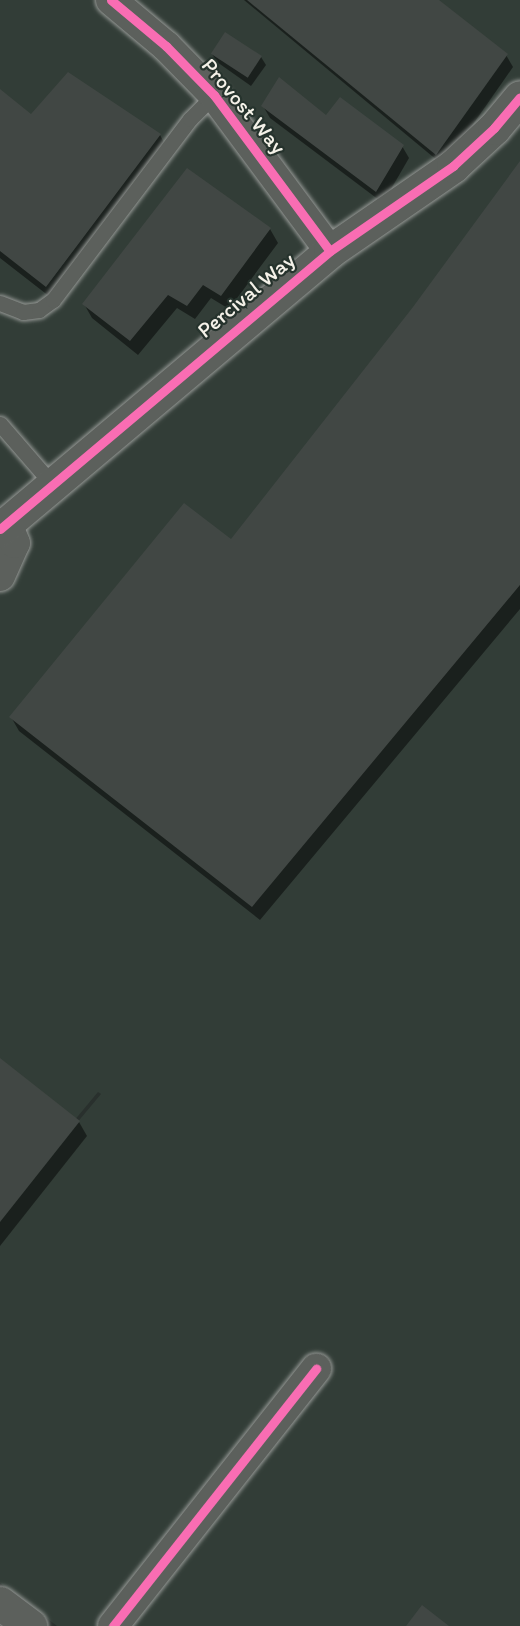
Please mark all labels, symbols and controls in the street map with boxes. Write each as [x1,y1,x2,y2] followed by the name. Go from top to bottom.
[196,53,292,159] street label: Provost Way
[192,247,300,343] street label: Percival Way

